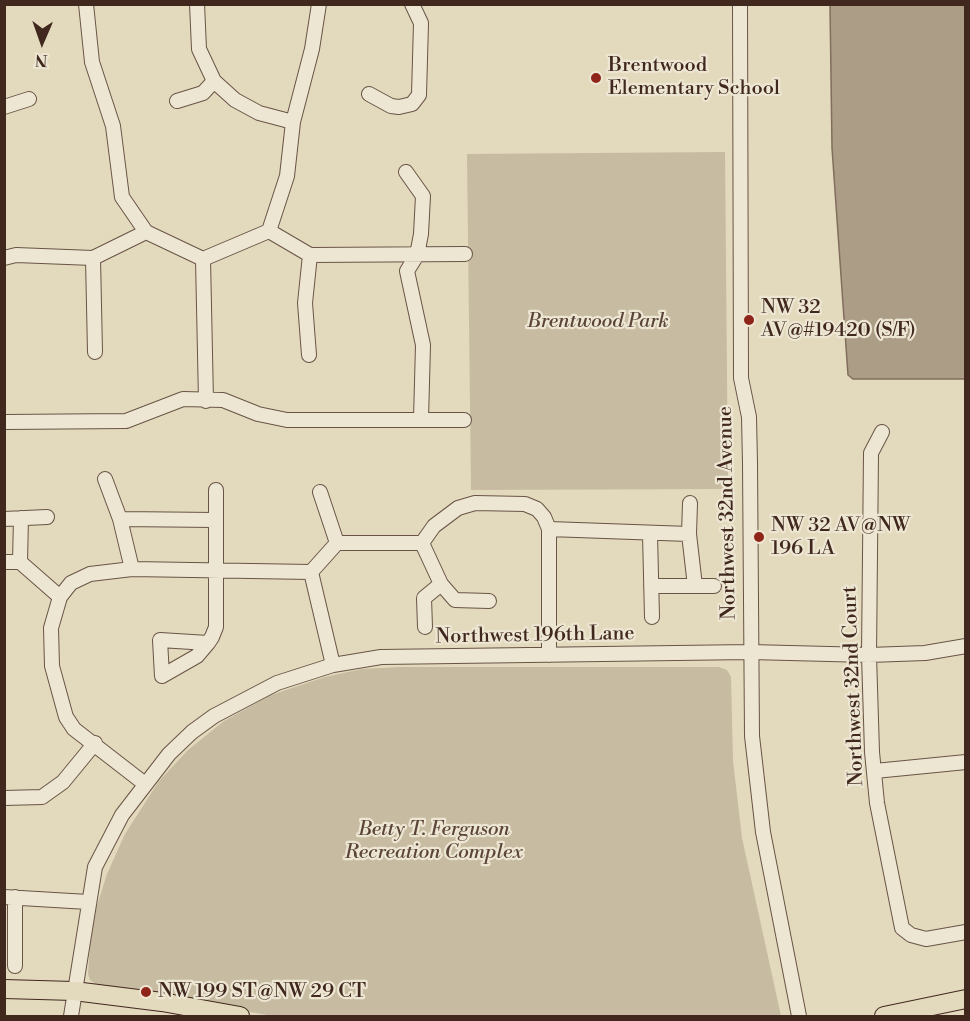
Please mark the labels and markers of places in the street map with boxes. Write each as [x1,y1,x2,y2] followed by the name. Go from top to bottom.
[608,54,780,101] place label: Brentwood Elementary School
[589,71,603,85] marker: Brentwood Elementary School
[761,296,916,343] place label: NW 32 AV@#19420 (S/F)
[742,313,756,327] marker: NW 32 AV@#19420 (S/F)
[771,514,910,561] place label: NW 32 AV@NW 196 LA
[752,530,766,544] marker: NW 32 AV@NW 196 LA
[158,980,366,1004] place label: NW 199 ST@NW 29 CT
[139,985,153,999] marker: NW 199 ST@NW 29 CT

